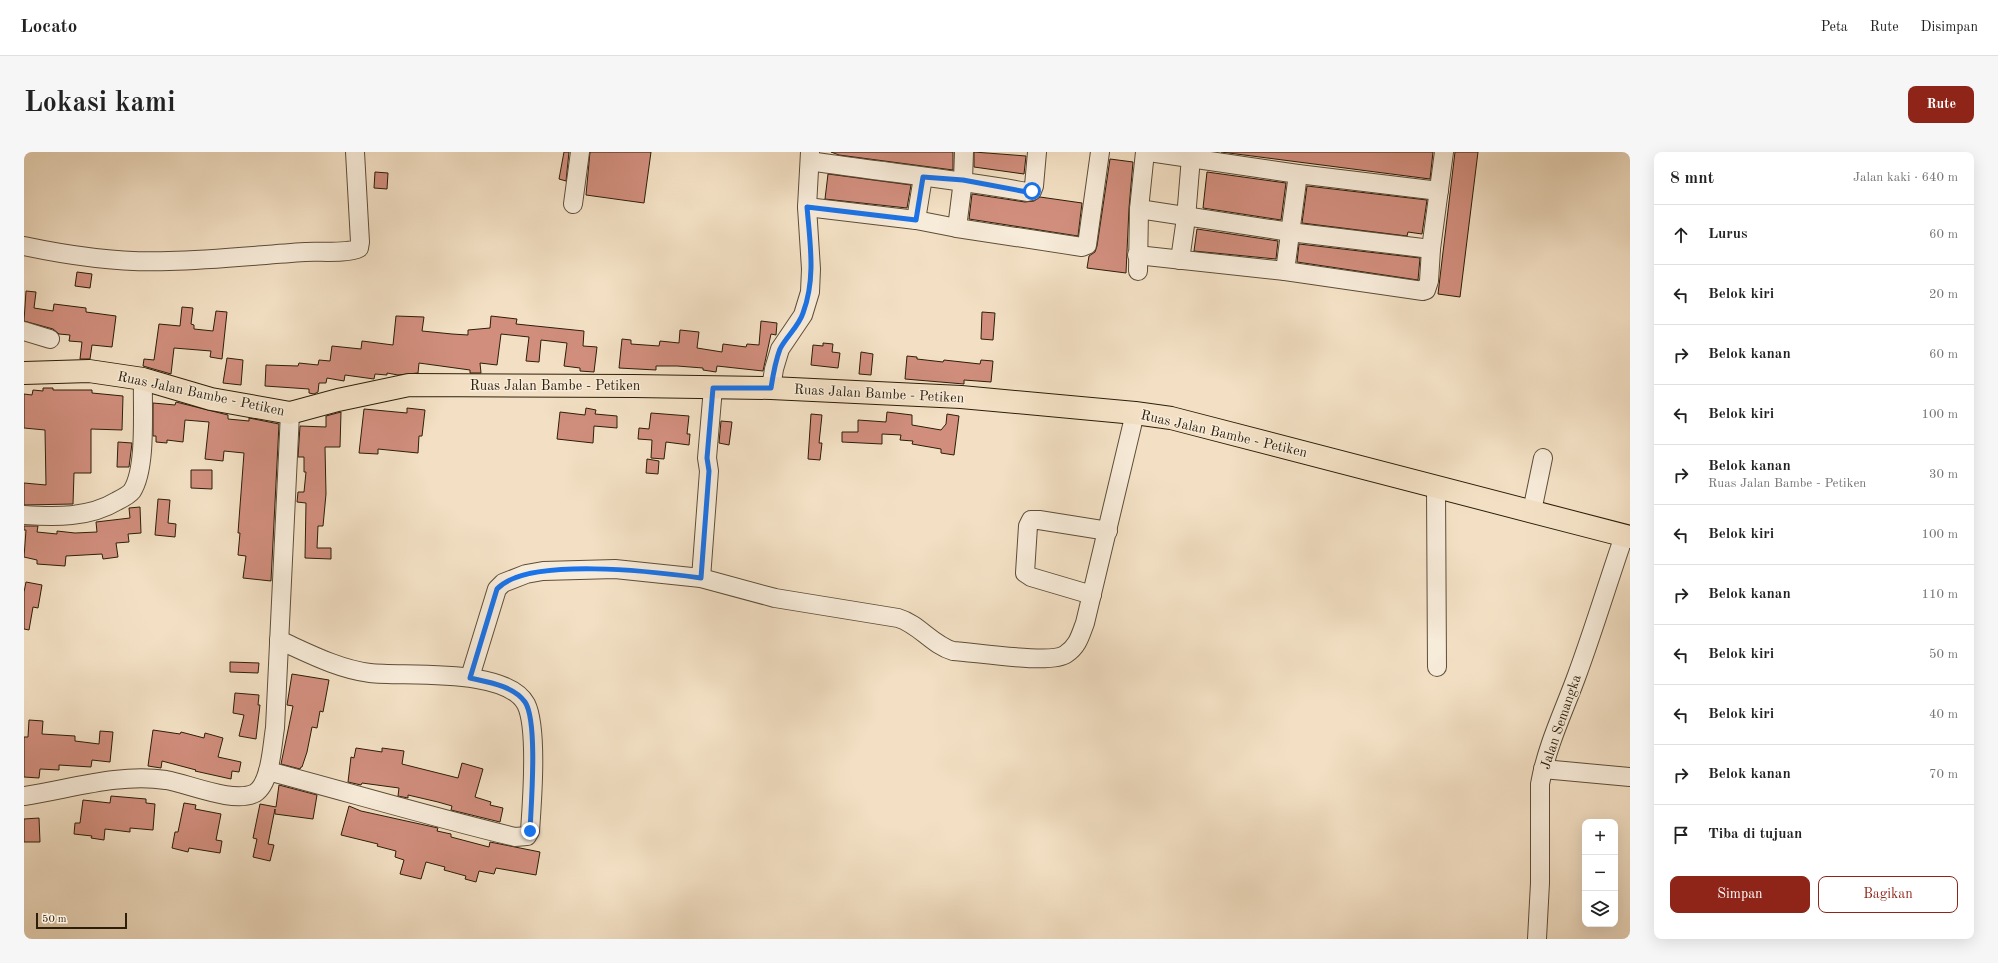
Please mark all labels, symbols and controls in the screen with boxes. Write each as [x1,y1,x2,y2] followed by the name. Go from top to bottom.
[20,18,77,37] text: Locato
[1821,20,1848,34] text: Peta
[1870,20,1899,34] text: Rute
[1921,20,1978,34] text: Disimpan
[1908,86,1974,123] button: Rute
[24,90,176,118] text: Lokasi kami
[1670,170,1714,187] text: 8 mnt
[1853,171,1958,184] text: Jalan kaki · 640 m
[1023,182,1041,200] route start
[1670,224,1692,246] icon: ahead
[1708,227,1748,242] text: Lurus
[1929,228,1958,241] text: 60 m
[1670,284,1692,306] icon: left
[1708,287,1774,302] text: Belok kiri
[1929,288,1958,301] text: 20 m
[1670,344,1692,366] icon: right
[1708,347,1791,362] text: Belok kanan
[1929,348,1958,361] text: 60 m
[116,369,286,419] street label: Ruas Jalan Bambe - Petiken
[470,379,641,393] street label: Ruas Jalan Bambe - Petiken
[793,383,965,405] street label: Ruas Jalan Bambe - Petiken
[1670,404,1692,426] icon: left
[1708,407,1774,422] text: Belok kiri
[1139,408,1309,460] street label: Ruas Jalan Bambe - Petiken
[1921,408,1958,421] text: 100 m
[1708,459,1791,474] text: Belok kanan
[1670,464,1692,486] icon: right
[1929,468,1958,481] text: 30 m
[1708,477,1866,490] text: Ruas Jalan Bambe - Petiken
[1670,524,1692,546] icon: left
[1708,527,1774,542] text: Belok kiri
[1921,528,1958,541] text: 100 m
[1670,584,1692,606] icon: right
[1708,587,1791,602] text: Belok kanan
[1921,588,1958,601] text: 110 m
[1670,644,1692,666] icon: left
[1708,647,1774,662] text: Belok kiri
[1929,648,1958,661] text: 50 m
[1538,673,1584,771] street label: Jalan Semangka
[1670,704,1692,726] icon: left
[1708,707,1774,722] text: Belok kiri
[1929,708,1958,721] text: 40 m
[1670,764,1692,786] icon: right
[1708,767,1791,782] text: Belok kanan
[1929,768,1958,781] text: 70 m
[1582,819,1618,927] map controls
[1582,819,1618,855] button: +
[521,822,539,840] route end
[1670,824,1692,846] icon: arrive
[1708,827,1802,842] text: Tiba di tujuan
[1582,855,1618,891] button: −
[1670,876,1810,913] button: Simpan
[1818,876,1958,913] button: Bagikan
[1582,891,1618,927] button: layers
[36,911,127,930] scale bar
[42,914,67,925] text: 50 m

